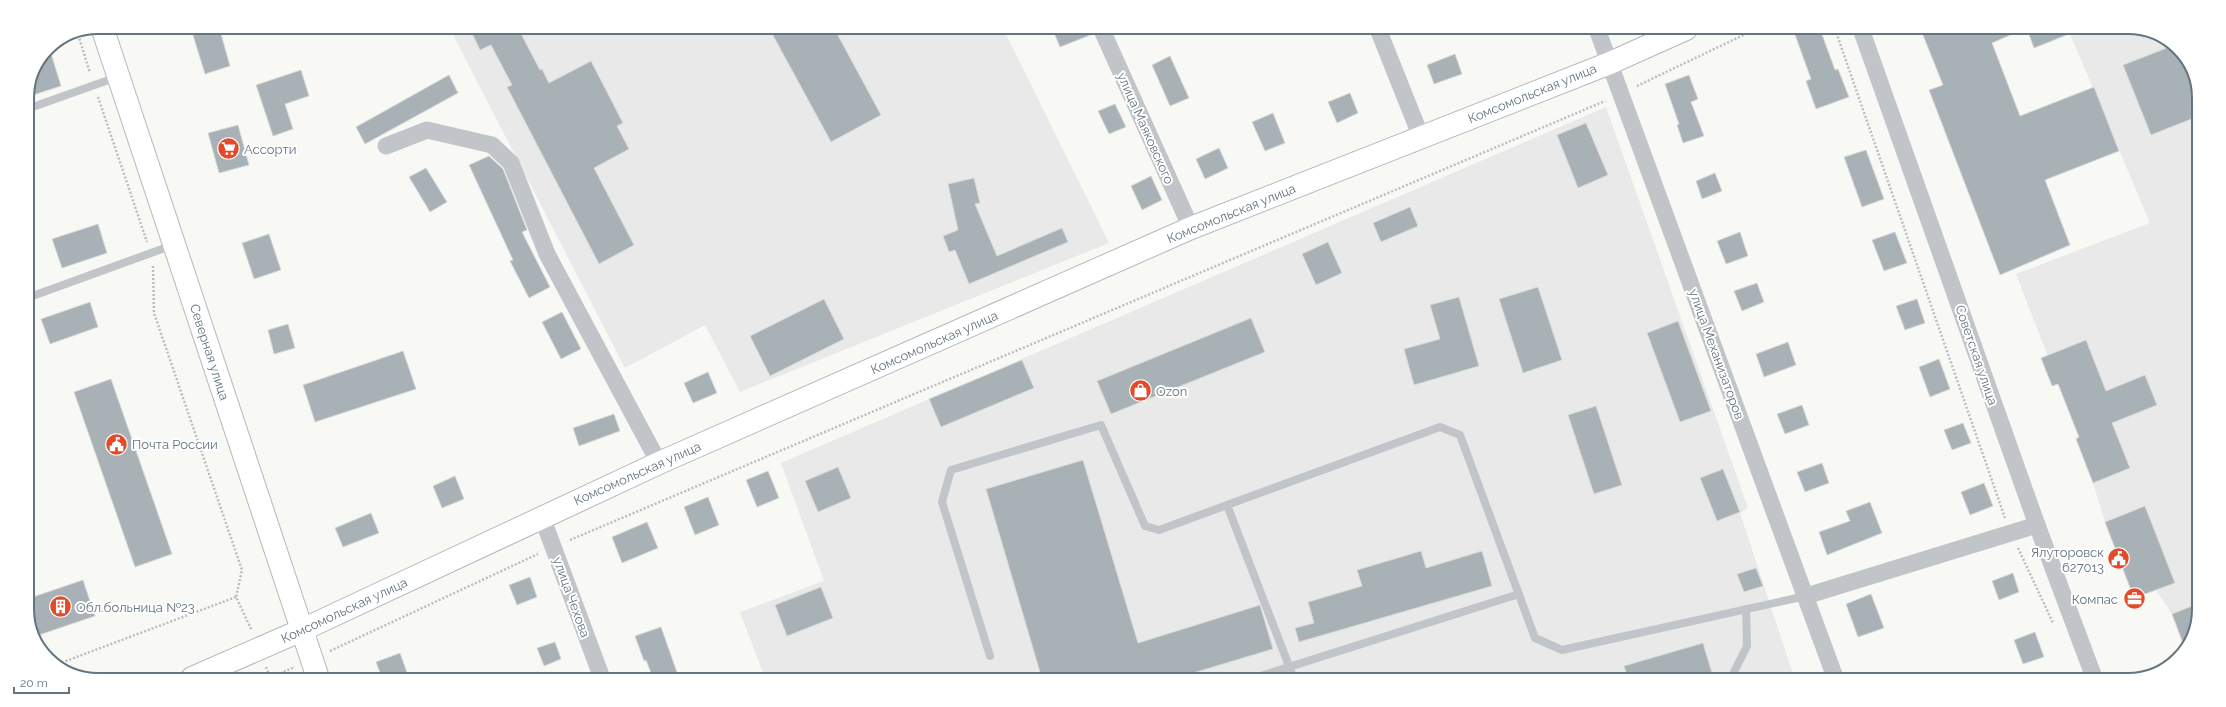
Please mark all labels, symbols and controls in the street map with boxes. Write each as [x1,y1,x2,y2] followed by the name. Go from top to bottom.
[1466,61,1599,126] street label: Комсомольская улица
[1114,70,1177,187] street label: улица Маяковского
[215,136,241,162] supermarket icon: Ассорти
[244,142,296,157] place label: Ассорти
[1165,181,1298,246] street label: Комсомольская улица
[1686,287,1747,421] street label: улица Механизаторов
[187,302,232,402] street label: Северная улица
[1952,303,2001,407] street label: Советская улица
[868,308,1000,377] street label: Комсомольская улица
[1127,378,1153,404] shop icon: Ozon
[1156,384,1187,399] place label: Ozon
[103,431,129,457] public building icon: Почта России
[132,437,218,452] place label: Почта России
[571,439,703,508] street label: Комсомольская улица
[2031,545,2104,575] place label: Ялуторовск 627013
[2106,546,2132,572] public building icon: Ялуторовск 627013
[550,555,593,639] street label: улица Чехова
[279,575,410,646] street label: Комсомольская улица
[2121,586,2147,612] office icon: Компас
[2072,592,2118,607] place label: Компас
[47,594,73,620] building icon: Обл.больница №23
[76,600,195,615] place label: Обл.больница №23
[14,669,69,695] scale bar
[20,676,48,690] text: 20 m

